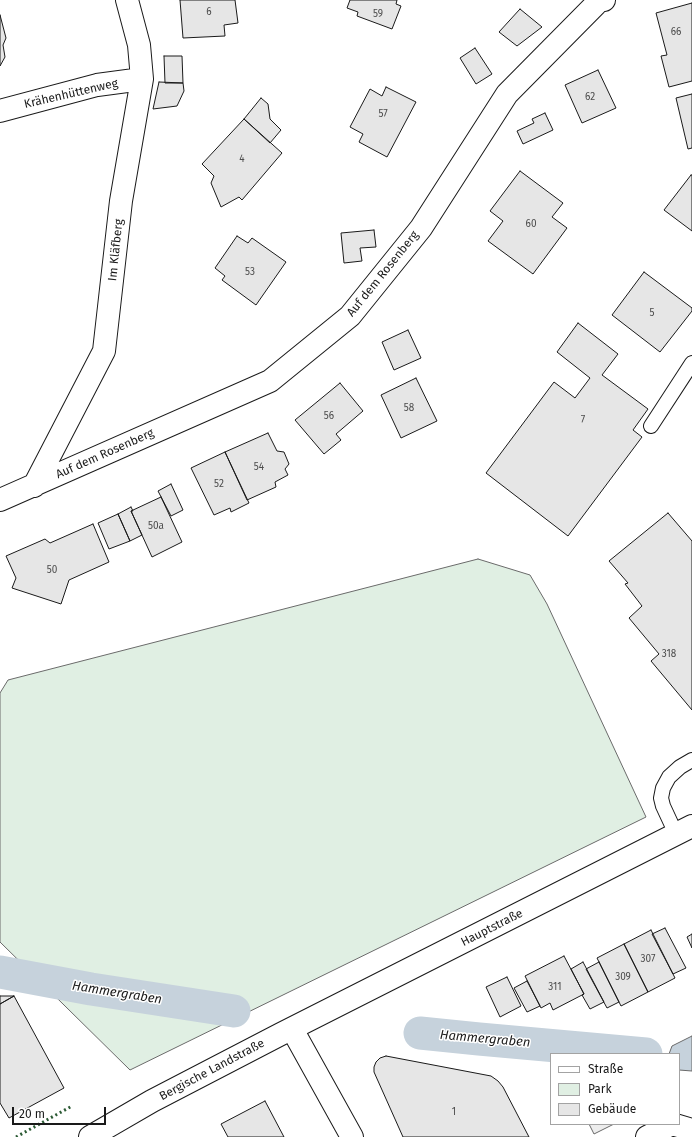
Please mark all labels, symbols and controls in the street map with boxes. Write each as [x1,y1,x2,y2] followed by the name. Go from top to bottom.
[206,6,212,18] house number: 6
[373,8,383,20] house number: 59
[671,26,681,38] house number: 66
[23,76,119,112] street label: Krähenhüttenweg
[585,91,595,103] house number: 62
[378,108,388,120] house number: 57
[239,153,245,165] house number: 4
[106,218,126,282] street label: Im Kläfberg
[526,218,536,230] house number: 60
[344,228,422,320] street label: Auf dem Rosenberg
[245,266,255,278] house number: 53
[649,307,655,319] house number: 5
[404,402,414,414] house number: 58
[324,410,334,422] house number: 56
[581,414,585,426] house number: 7
[54,426,156,482] street label: Auf dem Rosenberg
[254,461,264,473] house number: 54
[214,478,224,490] house number: 52
[148,520,164,532] house number: 50a
[47,564,57,576] house number: 50
[662,648,676,660] house number: 318
[459,906,525,950] street label: Hauptstraße
[641,953,655,965] house number: 307
[615,971,631,983] house number: 309
[71,978,163,1008] water label: Hammergraben
[548,981,562,993] house number: 311
[439,1027,531,1051] water label: Hammergraben
[157,1036,267,1104] street label: Bergische Landstraße
[550,1053,680,1125] legend
[588,1062,623,1076] text: Straße
[588,1082,612,1096] text: Park
[14,1099,108,1125] scale bar
[588,1102,636,1116] text: Gebäude
[452,1106,456,1118] house number: 1
[19,1107,45,1121] text: 20 m

